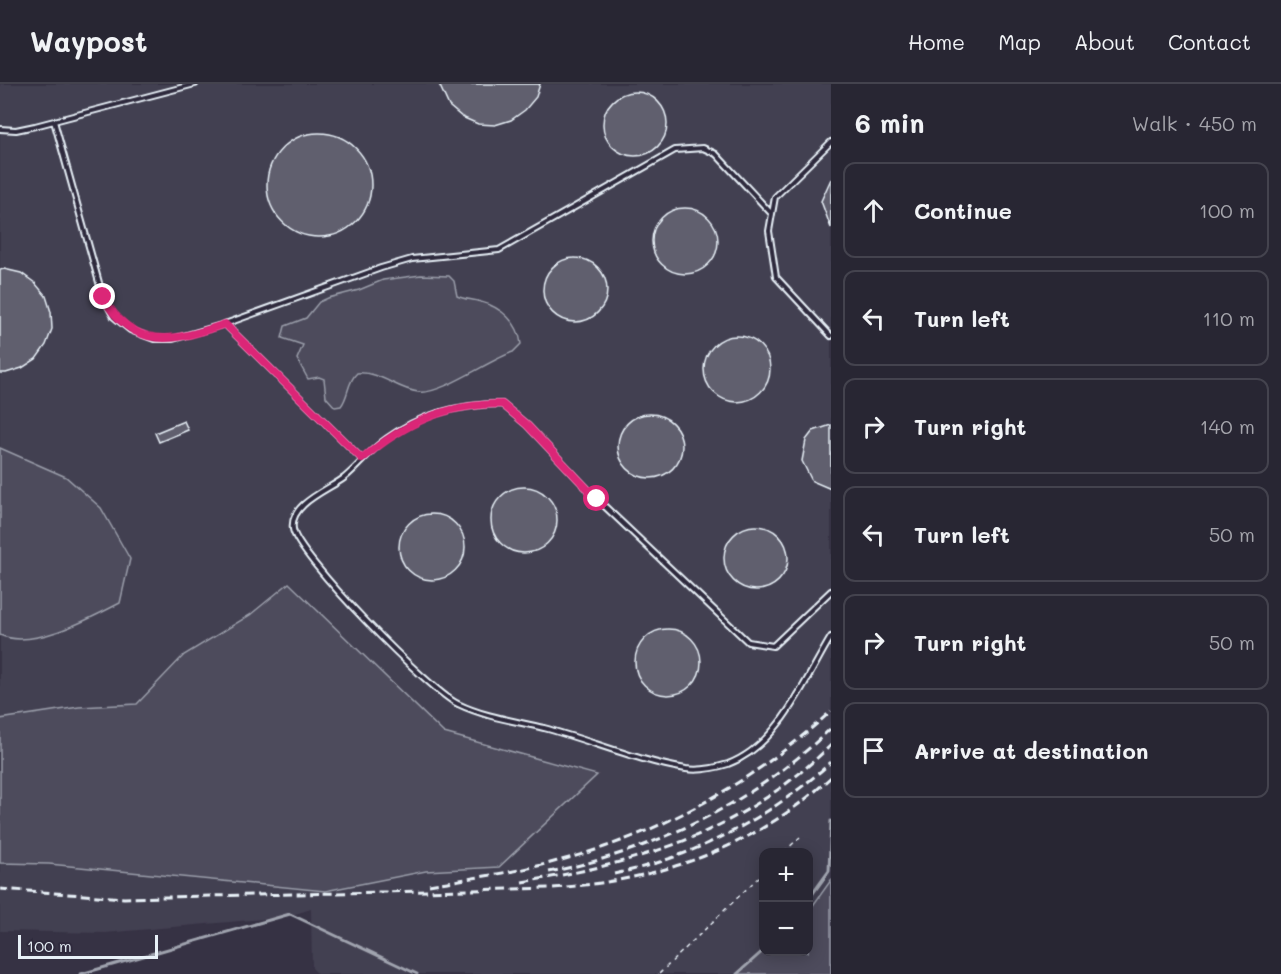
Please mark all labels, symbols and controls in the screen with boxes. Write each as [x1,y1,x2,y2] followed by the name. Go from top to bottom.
[30,23,147,59] text: Waypost
[908,28,965,55] text: Home
[998,28,1041,55] text: Map
[1074,28,1135,55] text: About
[1168,28,1251,55] text: Contact
[855,106,924,140] text: 6 min
[1132,110,1257,136] text: Walk · 450 m
[857,194,890,227] icon: ahead
[914,196,1012,225] text: Continue
[1199,197,1255,223] text: 100 m
[89,283,115,309] route end
[857,302,890,335] icon: left
[914,304,1010,333] text: Turn left
[1202,305,1255,331] text: 110 m
[857,410,890,443] icon: right
[914,412,1026,441] text: Turn right
[1200,413,1255,439] text: 140 m
[583,485,609,511] route start
[857,518,890,551] icon: left
[914,520,1010,549] text: Turn left
[1209,521,1255,547] text: 50 m
[857,626,890,659] icon: right
[914,628,1026,657] text: Turn right
[1209,629,1255,655] text: 50 m
[857,734,890,767] icon: arrive
[914,736,1149,765] text: Arrive at destination
[759,848,813,956] map controls
[759,848,813,902] button: +
[759,902,813,956] button: −
[18,932,158,960] scale bar
[27,935,72,956] text: 100 m

